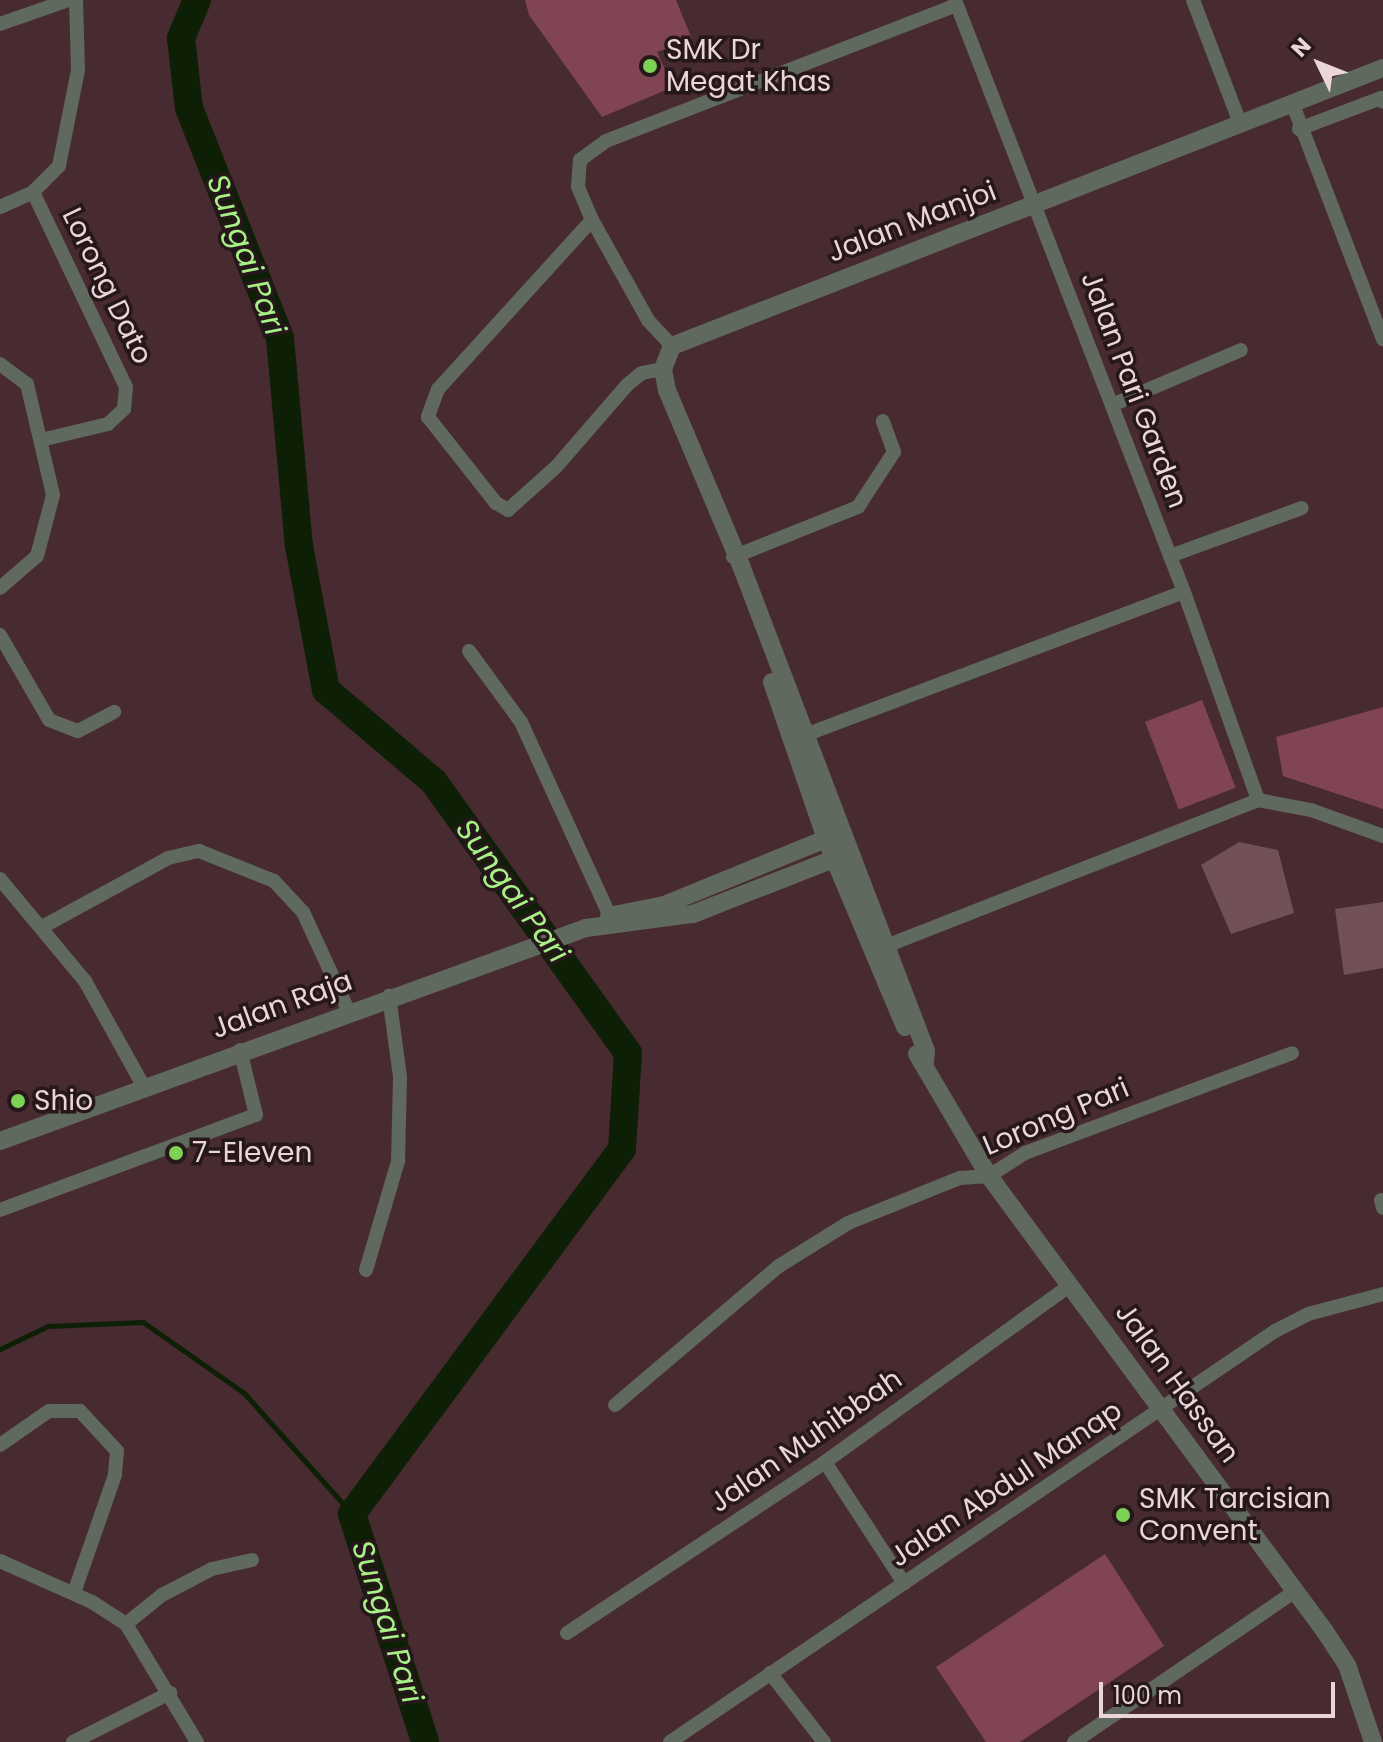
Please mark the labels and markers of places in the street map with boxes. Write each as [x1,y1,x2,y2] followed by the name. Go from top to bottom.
[666,33,831,99] place label: SMK Dr Megat Khas
[641,57,659,75] marker: SMK Dr Megat Khas
[34,1084,93,1118] place label: Shio
[9,1092,27,1110] marker: Shio
[192,1136,312,1170] place label: 7-Eleven
[167,1144,185,1162] marker: 7-Eleven
[1139,1482,1331,1548] place label: SMK Tarcisian Convent
[1114,1506,1132,1524] marker: SMK Tarcisian Convent

